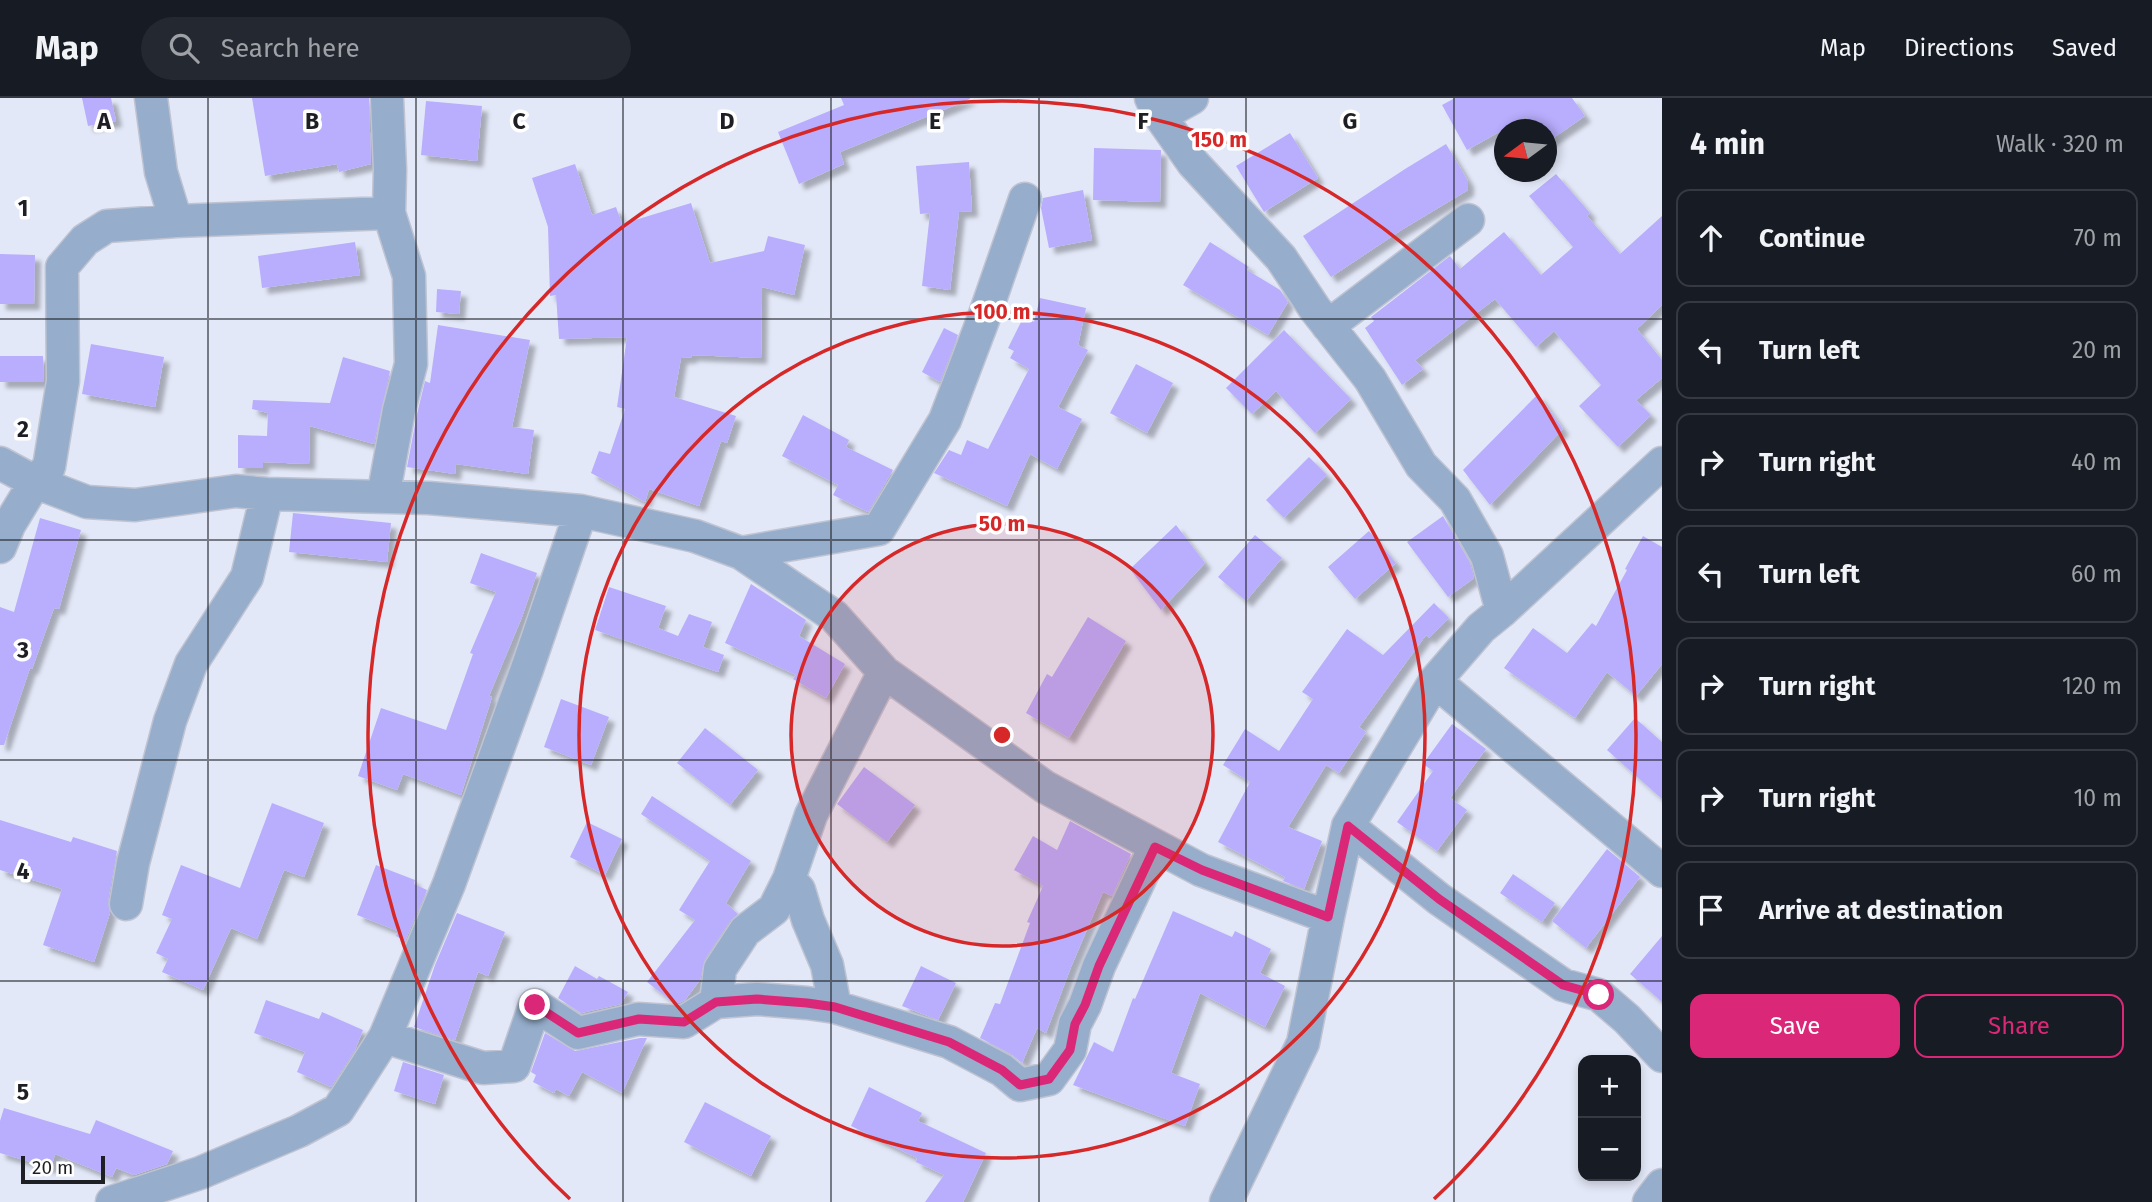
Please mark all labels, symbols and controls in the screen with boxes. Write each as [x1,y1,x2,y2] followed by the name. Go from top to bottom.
[141,17,631,80] search box
[35,28,99,68] text: Map
[165,29,203,67] icon: search
[221,33,360,64] text: Search here
[1820,34,1866,62] text: Map
[1904,34,2014,62] text: Directions
[2052,34,2117,62] text: Saved
[96,107,111,135] text: A
[305,107,319,135] text: B
[512,107,526,135] text: C
[720,107,735,135] text: D
[929,107,941,135] text: E
[1137,107,1149,135] text: F
[1343,107,1357,135] text: G
[1494,119,1557,182] north arrow
[1690,126,1765,162] text: 4 min
[1191,127,1247,153] text: 150 m
[1996,130,2124,158] text: Walk · 320 m
[18,194,28,222] text: 1
[1692,219,1730,257] icon: ahead
[1759,223,1865,254] text: Continue
[2073,224,2122,252] text: 70 m
[973,299,1031,325] text: 100 m
[1692,331,1730,369] icon: left
[1759,335,1860,366] text: Turn left
[2072,336,2122,364] text: 20 m
[17,415,29,443] text: 2
[1692,443,1730,481] icon: right
[1759,447,1876,478] text: Turn right
[2071,448,2122,476] text: 40 m
[979,511,1025,537] text: 50 m
[1692,555,1730,593] icon: left
[1759,559,1860,590] text: Turn left
[2071,560,2122,588] text: 60 m
[16,636,29,664] text: 3
[1692,667,1730,705] icon: right
[1759,671,1876,702] text: Turn right
[2062,672,2122,700] text: 120 m
[990,723,1014,747] centre of rings
[1692,779,1730,817] icon: right
[1759,783,1876,814] text: Turn right
[2073,784,2122,812] text: 10 m
[17,857,30,885] text: 4
[1692,891,1730,929] icon: arrive
[1759,895,2003,926] text: Arrive at destination
[1583,979,1614,1010] route start
[519,989,550,1020] route end
[1690,994,1900,1058] button: Save
[1914,994,2124,1058] button: Share
[1578,1055,1641,1181] map controls
[1578,1055,1641,1118] button: +
[17,1078,29,1106] text: 5
[1578,1118,1641,1181] button: −
[21,1153,105,1185] scale bar
[32,1156,73,1179] text: 20 m

